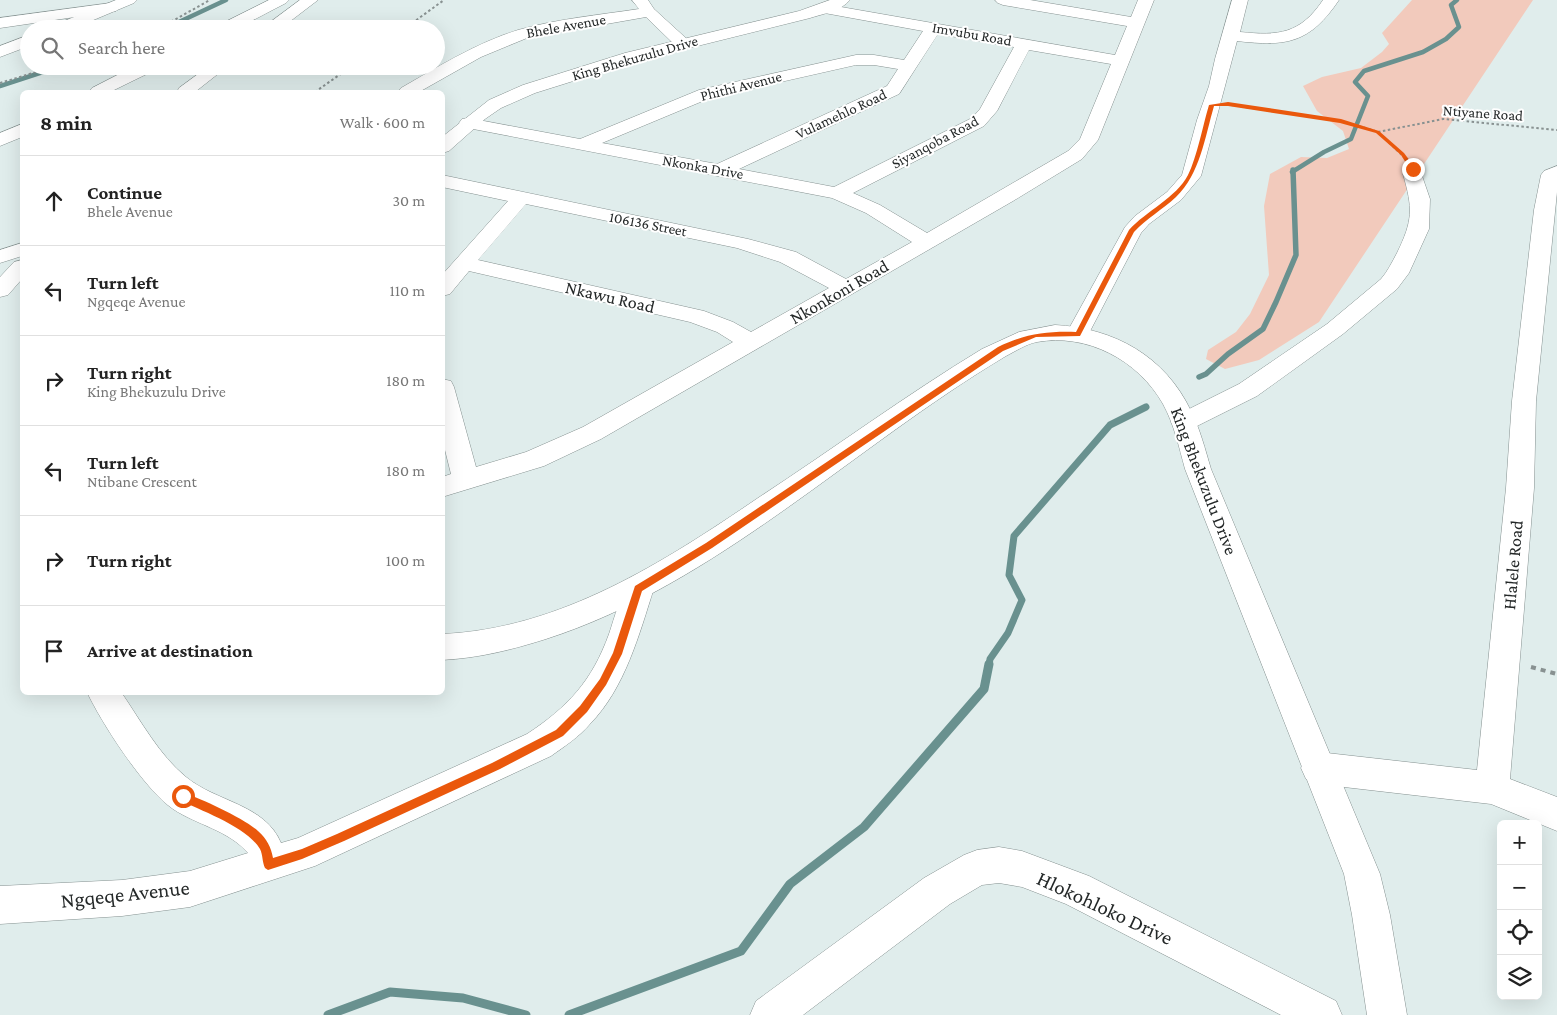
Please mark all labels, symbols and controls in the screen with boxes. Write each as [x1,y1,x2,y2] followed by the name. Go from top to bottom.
[525,11,607,41] street label: Bhele Avenue
[931,19,1013,49] street label: Imvubu Road
[20,20,445,75] search box
[570,32,700,85] street label: King Bhekuzulu Drive
[38,34,66,62] icon: search
[78,37,165,58] text: Search here
[699,68,784,104] street label: Phithi Avenue
[793,86,889,142] street label: Vulamehlo Road
[1442,102,1524,125] street label: Ntiyane Road
[40,111,92,135] text: 8 min
[889,112,982,172] street label: Siyanqoba Road
[340,114,425,131] text: Walk · 600 m
[661,152,745,182] street label: Nkonka Drive
[1402,158,1425,181] route end
[87,182,162,203] text: Continue
[40,187,68,215] icon: ahead
[393,192,425,209] text: 30 m
[87,203,173,220] text: Bhele Avenue
[608,209,689,240] street label: 106136 Street
[786,255,892,328] street label: Nkonkoni Road
[87,272,159,293] text: Turn left
[40,277,68,305] icon: left
[563,277,657,317] street label: Nkawu Road
[389,282,425,299] text: 110 m
[87,293,186,310] text: Ngqeqe Avenue
[87,362,172,383] text: Turn right
[40,367,68,395] icon: right
[386,372,425,389] text: 180 m
[87,383,226,400] text: King Bhekuzulu Drive
[1167,404,1241,558] street label: King Bhekuzulu Drive
[87,452,159,473] text: Turn left
[40,457,68,485] icon: left
[386,462,425,479] text: 180 m
[87,473,197,490] text: Ntibane Crescent
[1499,519,1527,611] street label: Hlalele Road
[40,547,68,575] icon: right
[87,550,172,571] text: Turn right
[386,552,425,569] text: 100 m
[40,637,68,665] icon: arrive
[87,640,253,661] text: Arrive at destination
[172,785,195,808] route start
[1497,820,1542,1000] map controls
[1497,820,1542,865] button: +
[1497,865,1542,910] button: −
[1033,866,1177,950] street label: Hlokohloko Drive
[59,875,191,913] street label: Ngqeqe Avenue
[1497,910,1542,955] button: locate
[1497,955,1542,1000] button: layers

